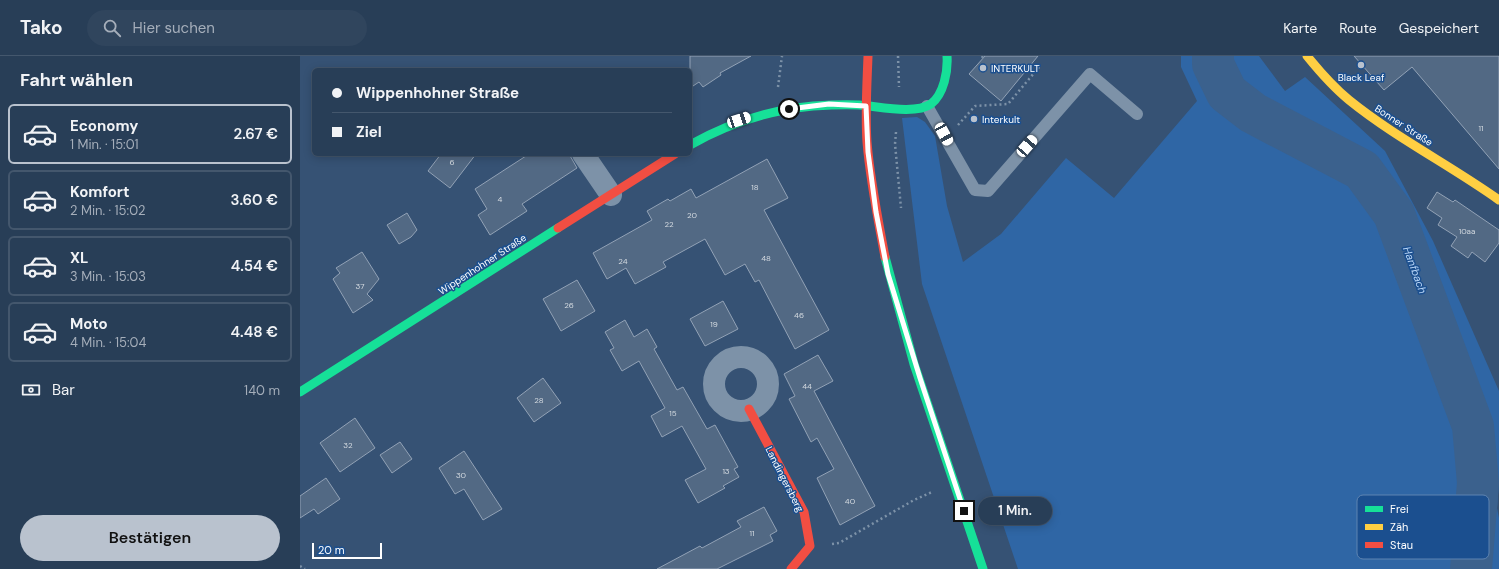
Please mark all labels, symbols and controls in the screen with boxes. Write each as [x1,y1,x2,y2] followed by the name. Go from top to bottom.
[87,10,367,46] search box
[20,15,63,40] text: Tako
[101,17,123,39] icon: search
[133,18,215,38] text: Hier suchen
[1283,19,1317,37] text: Karte
[1339,19,1377,37] text: Route
[1399,19,1479,37] text: Gespeichert
[1356,60,1366,70] marker: Black Leaf
[991,62,1040,75] place label: INTERKULT
[978,63,988,73] marker: INTERKULT
[20,68,133,92] text: Fahrt wählen
[1338,71,1385,84] place label: Black Leaf
[356,83,519,103] text: Wippenhohner Straße
[780,100,798,118] route start
[1372,102,1435,149] street label: Bonner Straße
[726,111,752,129] car
[982,113,1020,126] place label: Interkult
[969,114,979,124] marker: Interkult
[22,116,58,152] icon: car
[70,116,138,136] text: Economy
[933,121,955,147] car
[356,122,382,142] text: Ziel
[1479,123,1484,133] house number: 11
[234,124,278,144] text: 2.67 €
[1015,133,1039,159] car
[70,136,139,153] text: 1 Min. · 15:01
[449,157,455,167] house number: 6
[22,182,58,218] icon: car
[70,182,129,202] text: Komfort
[751,182,759,192] house number: 18
[231,190,278,210] text: 3.60 €
[498,194,503,204] house number: 4
[70,202,145,219] text: 2 Min. · 15:02
[687,210,698,220] house number: 20
[664,219,674,229] house number: 22
[1459,226,1475,236] house number: 10aa
[436,231,529,298] street label: Wippenhohner Straße
[1400,244,1430,296] water label: Hanfbach
[22,248,58,284] icon: car
[70,248,88,268] text: XL
[761,253,771,263] house number: 48
[231,256,278,276] text: 4.54 €
[618,256,628,266] house number: 24
[70,268,146,285] text: 3 Min. · 15:03
[356,281,364,291] house number: 37
[564,300,574,310] house number: 26
[794,310,804,320] house number: 46
[22,314,58,350] icon: car
[70,314,108,334] text: Moto
[710,319,718,329] house number: 19
[231,322,278,342] text: 4.48 €
[70,334,146,351] text: 4 Min. · 15:04
[20,379,42,401] icon: cash
[52,380,75,400] text: Bar
[802,381,812,391] house number: 44
[244,382,280,399] text: 140 m
[534,395,544,405] house number: 28
[669,408,677,418] house number: 15
[343,440,353,450] house number: 32
[762,444,807,515] street label: Landingersberg
[722,466,730,476] house number: 13
[456,470,467,480] house number: 30
[1357,495,1489,559] legend
[845,496,856,506] house number: 40
[978,497,1052,525] callout: 1 Min.
[955,502,973,520] route end
[998,502,1032,519] text: 1 Min.
[1390,502,1409,516] text: Frei
[20,515,280,561] button: Bestätigen
[1390,520,1408,534] text: Zäh
[750,528,755,538] house number: 11
[1390,538,1413,552] text: Stau
[312,541,382,560] scale bar
[318,543,344,557] text: 20 m

